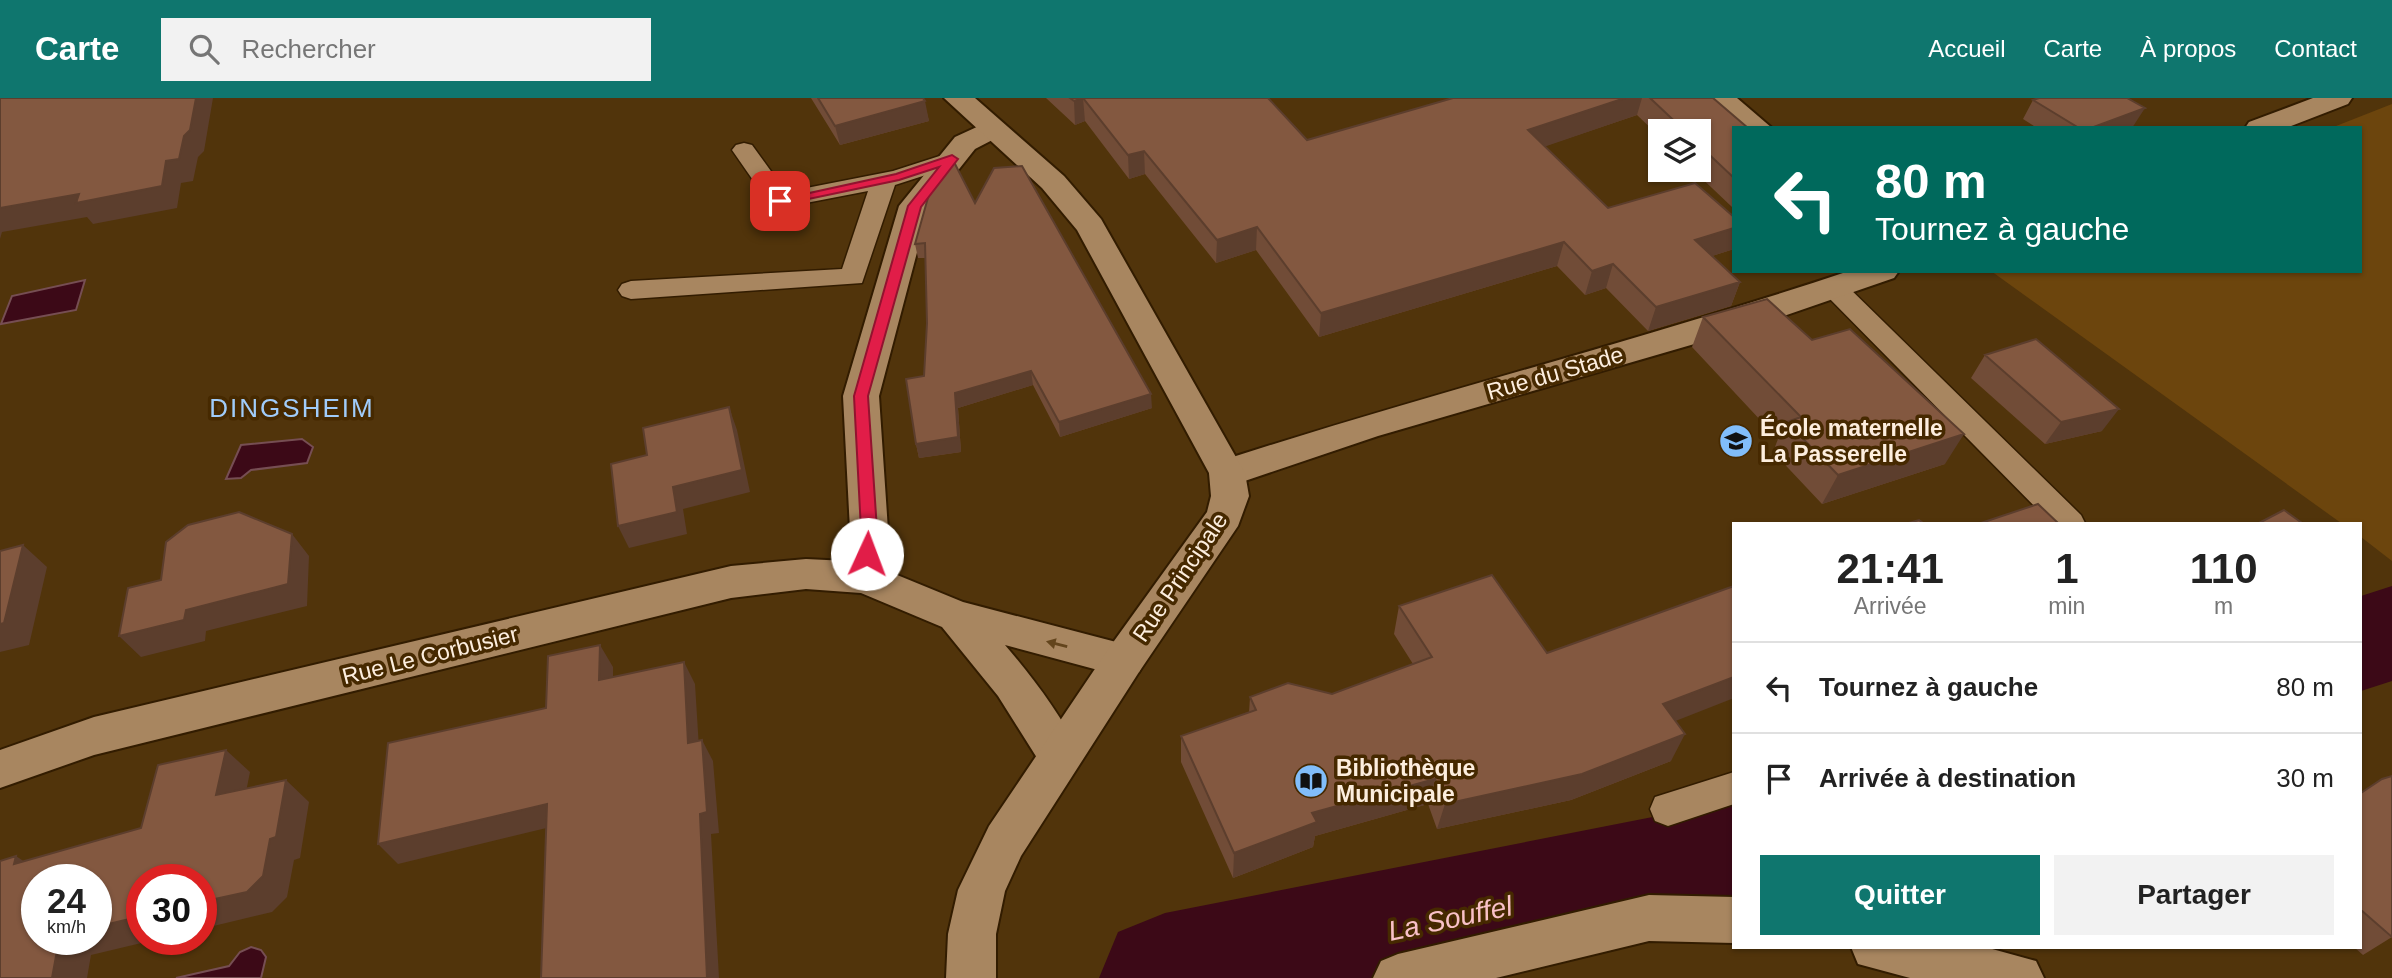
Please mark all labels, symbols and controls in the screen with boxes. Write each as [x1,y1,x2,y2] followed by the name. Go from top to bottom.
[161,18,651,81] search box
[35,30,119,67] text: Carte
[185,30,223,68] icon: search
[241,34,376,64] text: Rechercher
[1928,35,2006,62] text: Accueil
[2044,35,2102,62] text: Carte
[2140,35,2236,62] text: À propos
[2274,35,2357,62] text: Contact
[1648,119,1711,182] map controls
[1648,119,1711,182] button: layers
[1760,154,1851,245] icon: left
[1875,154,1987,208] text: 80 m
[750,171,810,231] pin
[761,182,799,220] icon: arrive
[1875,211,2129,247] text: Tournez à gauche
[1484,341,1626,405] street label: Rue du Stade
[209,393,375,423] district label: DINGSHEIM
[1760,414,1943,467] place label: École maternelle La Passerelle
[1717,422,1755,460] school or university icon: École maternelle La Passerelle
[1127,508,1233,646] street label: Rue Principale
[830,517,904,591] position arrow
[1836,545,1944,592] text: 21:41
[2055,545,2079,592] text: 1
[2190,545,2258,592] text: 110
[1854,593,1927,619] text: Arrivée
[2048,593,2085,619] text: min
[2214,593,2233,619] text: m
[339,620,521,689] street label: Rue Le Corbusier
[1046,638,1068,649] one-way arrow
[1760,669,1798,707] icon: left
[1819,672,2038,702] text: Tournez à gauche
[2276,672,2334,702] text: 80 m
[1336,755,1475,807] place label: Bibliothèque Municipale
[1760,760,1798,798] icon: arrive
[1292,762,1330,800] library icon: Bibliothèque Municipale
[1819,763,2076,793] text: Arrivée à destination
[2276,763,2334,793] text: 30 m
[1760,855,2040,935] button: Quitter
[2054,855,2334,935] button: Partager
[126,864,217,955] speed limit sign: 30
[47,881,86,920] text: 24
[1385,890,1516,947] water label: La Souffel
[47,917,86,937] text: km/h

